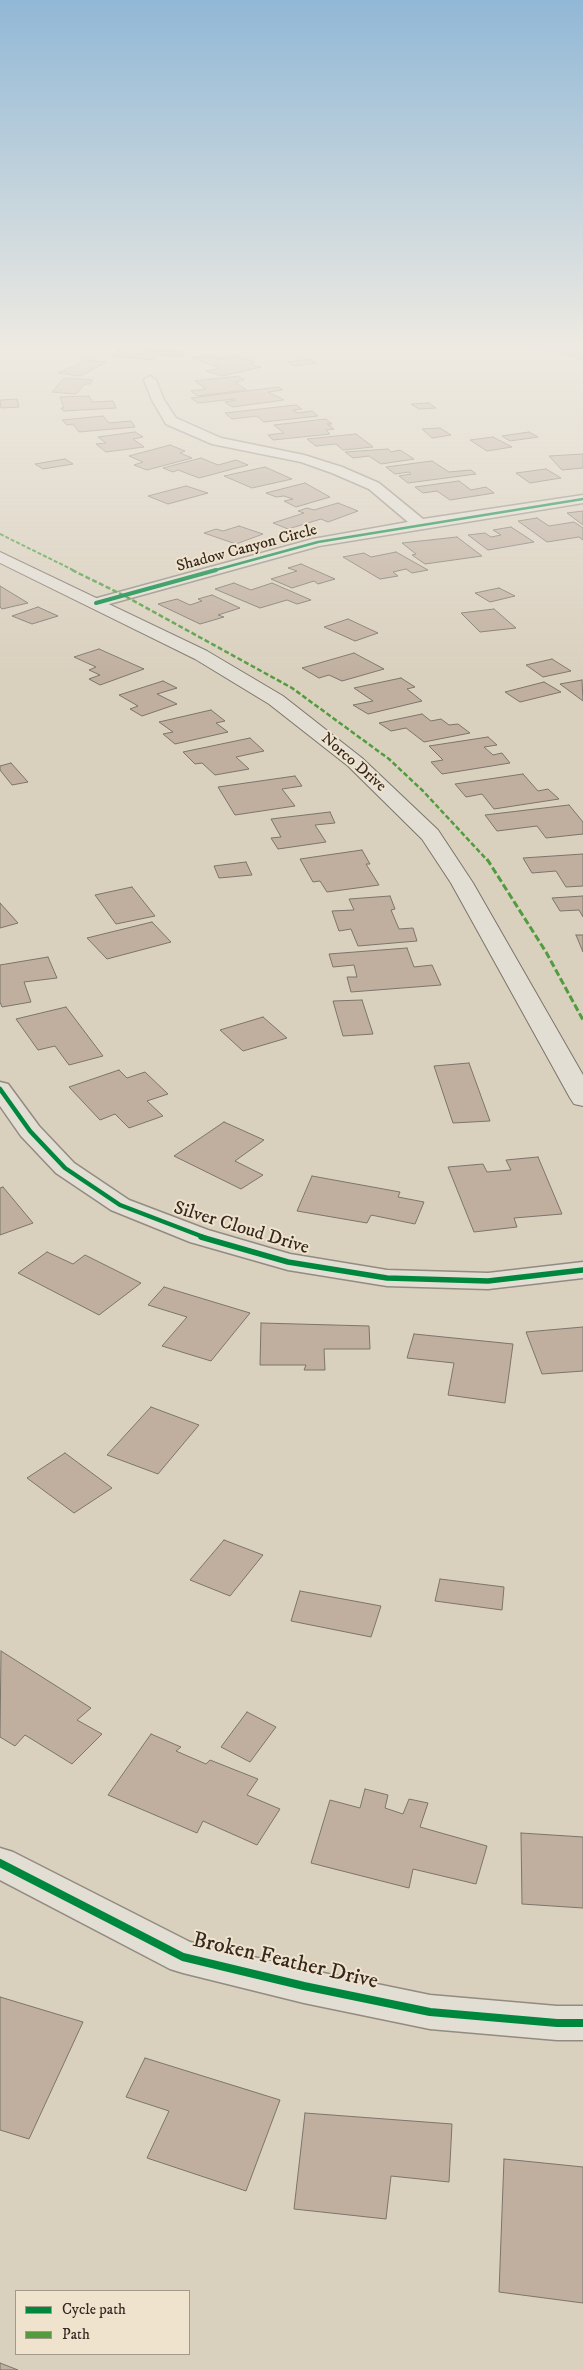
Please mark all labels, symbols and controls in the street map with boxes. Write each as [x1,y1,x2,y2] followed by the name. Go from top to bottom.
[175,521,319,577] street label: Shadow Canyon Circle
[316,729,390,797] street label: Norco Drive
[171,1198,311,1260] street label: Silver Cloud Drive
[190,1928,380,1996] street label: Broken Feather Drive
[15,2290,190,2355] legend
[62,2300,126,2319] text: Cycle path
[62,2325,90,2344] text: Path

